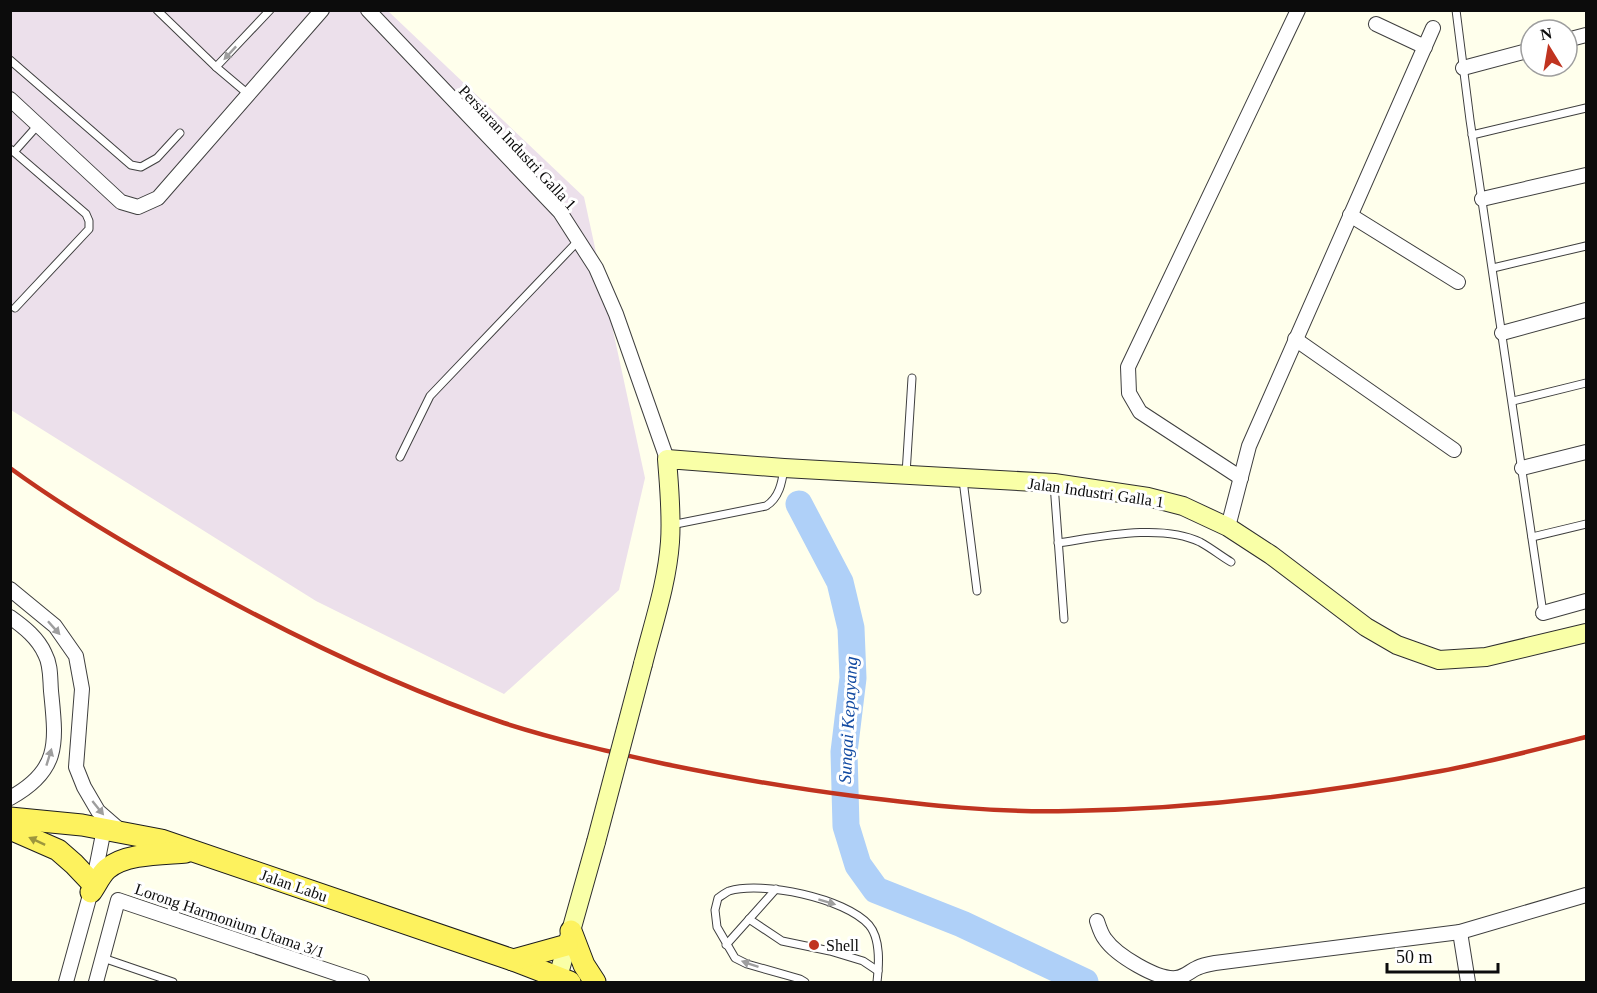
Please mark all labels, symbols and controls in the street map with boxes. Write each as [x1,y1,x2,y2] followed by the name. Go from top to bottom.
[1519,18,1579,78] north arrow
[1539,24,1554,43] text: N
[223,46,237,61] one-way arrow
[456,82,580,213] street label: Persiaran Industri Galla 1
[1027,475,1165,510] street label: Jalan Industri Galla 1
[47,620,61,635] one-way arrow
[835,656,861,784] water label: Sungai Kepayang
[45,748,54,766] one-way arrow
[92,800,105,816] one-way arrow
[29,836,46,845] one-way arrow
[258,866,330,905] street label: Jalan Labu
[132,880,327,962] street label: Lorong Harmonium Utama 3/1
[818,898,836,907] one-way arrow
[1387,936,1498,974] scale bar
[826,937,859,954] place label: Shell
[807,938,821,952] marker: Shell
[1396,947,1433,967] text: 50 m
[741,959,759,969] one-way arrow

